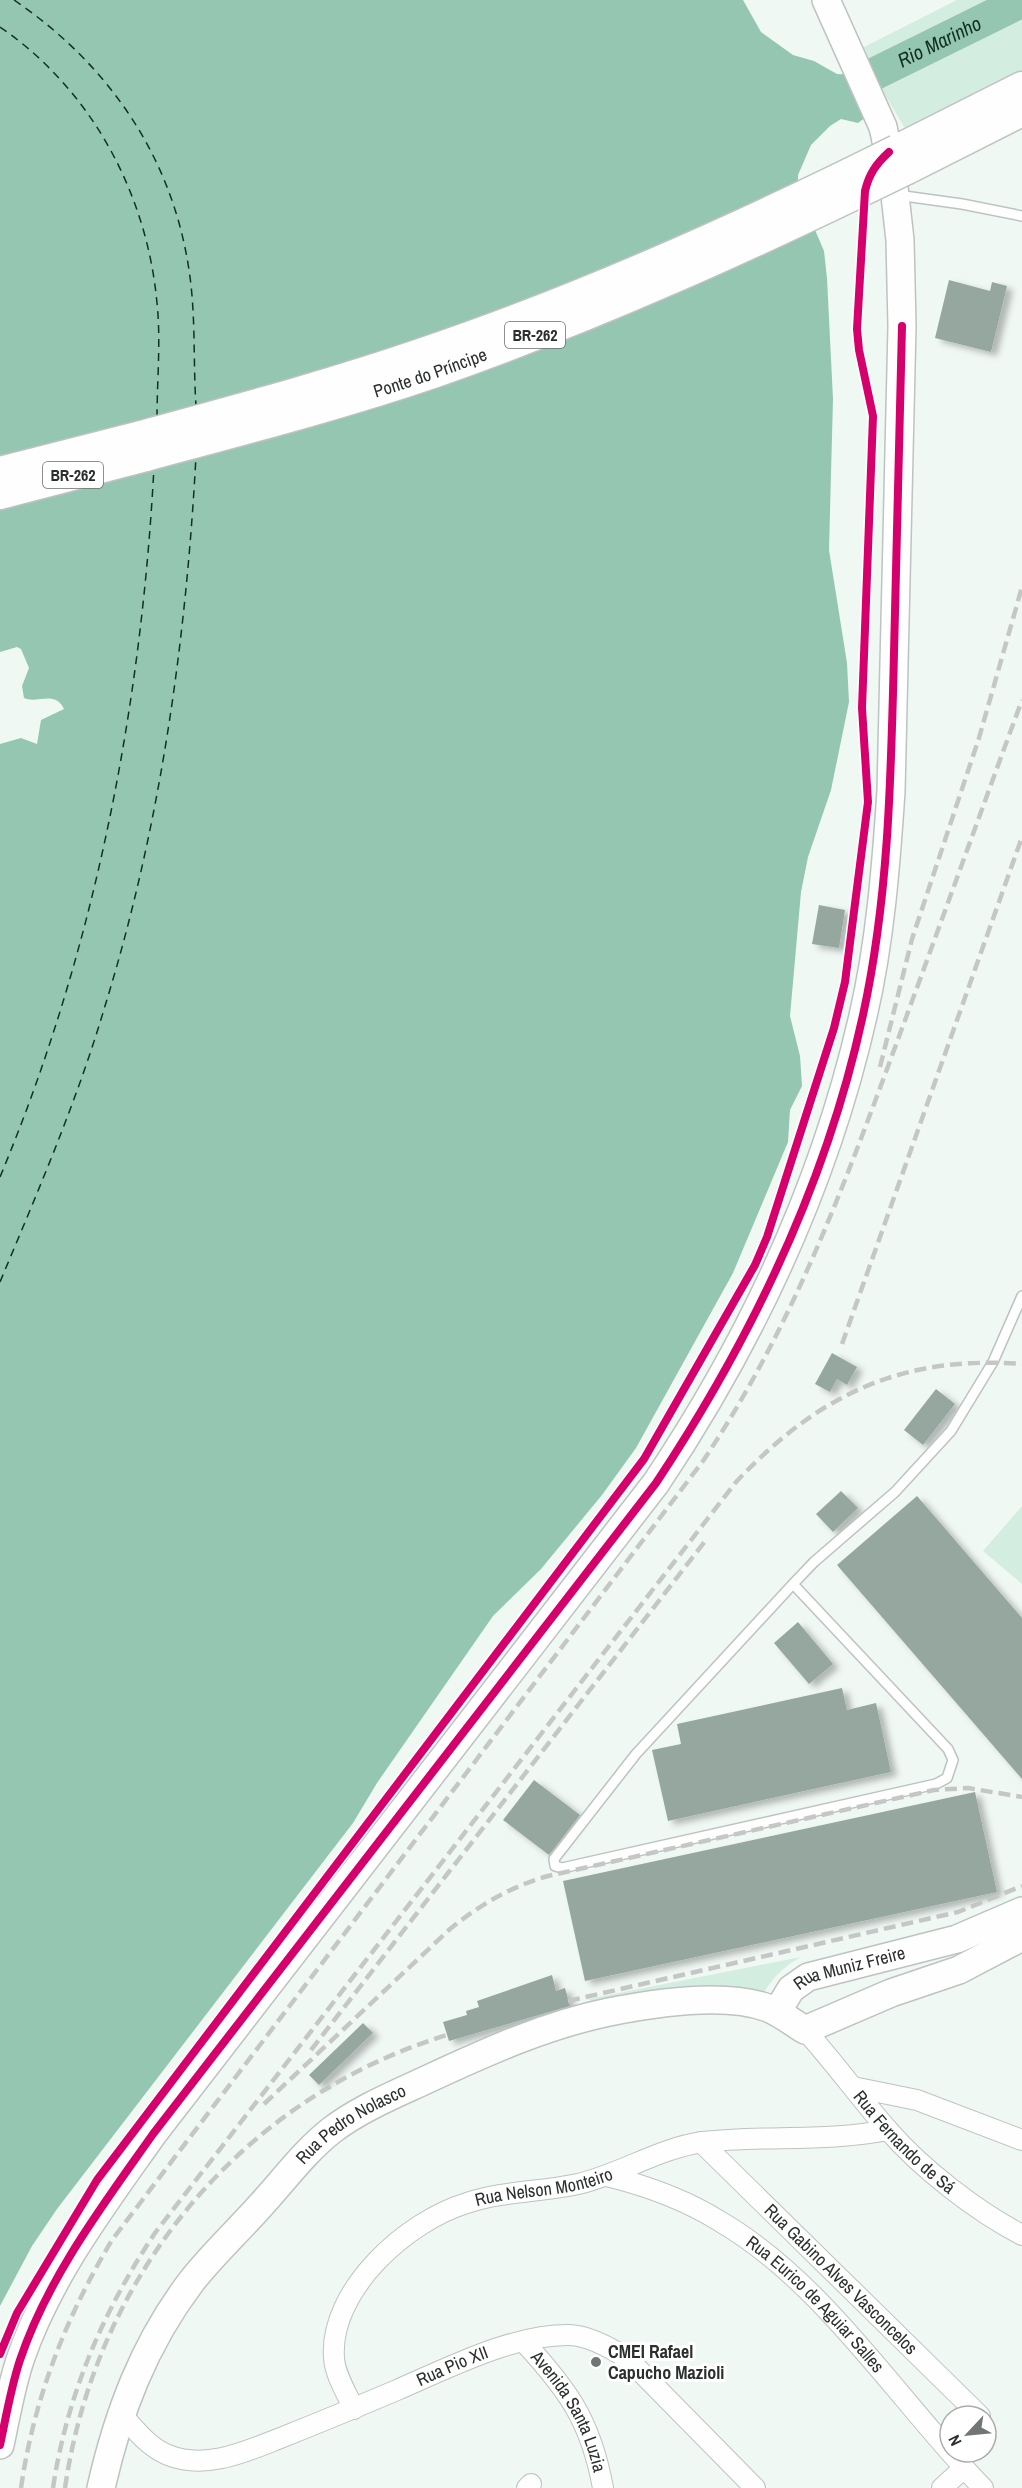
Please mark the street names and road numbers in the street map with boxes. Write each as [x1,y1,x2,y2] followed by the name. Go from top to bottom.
[505,322,565,348] road number: BR-262
[370,342,490,404] street label: Ponte do Príncipe
[43,462,103,488] road number: BR-262
[788,1940,908,1996] street label: Rua Muniz Freire
[290,2078,410,2169] street label: Rua Pedro Nolasco
[848,2085,961,2199] street label: Rua Fernando de Sá
[472,2161,616,2212] street label: Rua Nelson Monteiro
[759,2198,923,2360] street label: Rua Gabino Alves Vasconcelos
[741,2229,890,2378] street label: Rua Eurico de Aguiar Salles
[412,2339,491,2392] street label: Rua Pio XII
[525,2344,612,2475] street label: Avenida Santa Luzia

